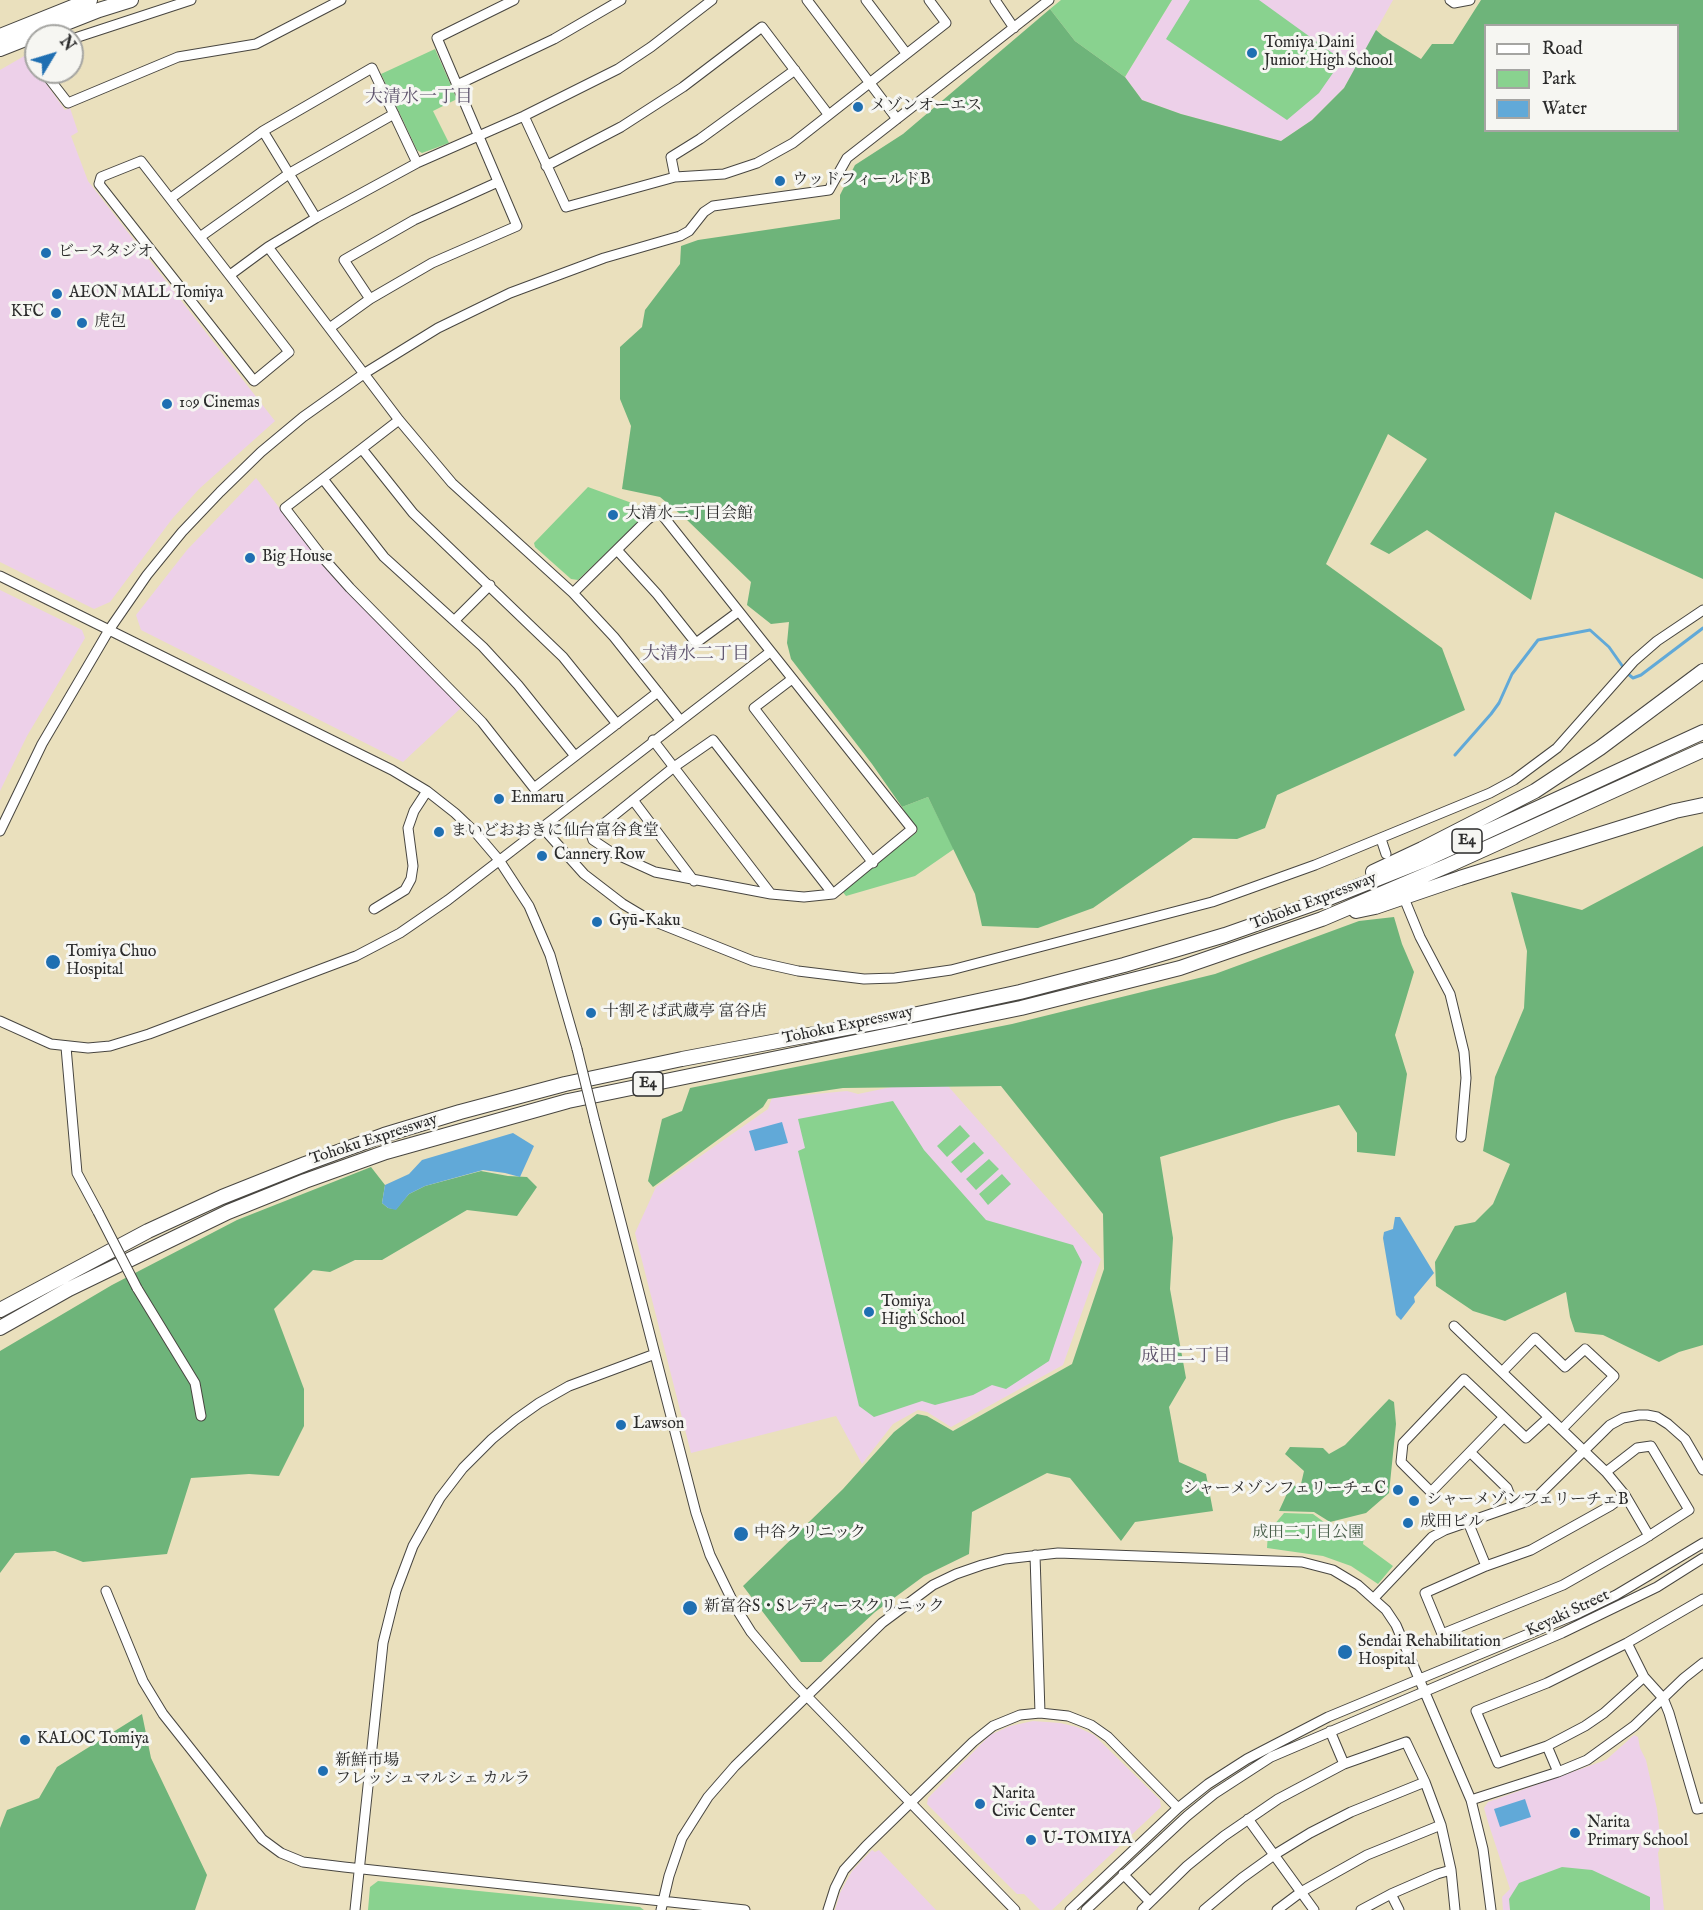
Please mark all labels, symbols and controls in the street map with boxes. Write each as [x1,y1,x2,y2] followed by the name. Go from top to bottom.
[24,24,84,84] north arrow
[1484,24,1679,132] legend
[54,33,79,56] text: N
[1264,34,1393,72] place label: Tomiya Daini Junior High School
[1542,38,1583,61] text: Road
[1245,46,1259,60] marker: Tomiya Daini Junior High School
[1542,68,1576,91] text: Park
[365,87,473,109] district label: 大清水一丁目
[870,97,982,117] place label: メゾンオーエス
[1542,98,1587,121] text: Water
[851,100,865,114] marker: メゾンオーエス
[792,171,931,191] place label: ウッドフィールドB
[773,174,787,188] marker: ウッドフィールドB
[58,243,153,263] place label: ビースタジオ
[39,246,53,260] marker: ビースタジオ
[69,284,223,304] place label: AEON MALL Tomiya
[50,287,64,301] marker: AEON MALL Tomiya
[11,303,44,323] place label: KFC
[49,306,63,320] marker: KFC
[94,313,126,333] place label: 虎包
[75,316,89,330] marker: 虎包
[179,394,260,414] place label: 109 Cinemas
[160,397,174,411] marker: 109 Cinemas
[625,505,753,525] place label: 大清水二丁目会館
[606,508,620,522] marker: 大清水二丁目会館
[262,548,332,568] place label: Big House
[243,551,257,565] marker: Big House
[642,644,750,666] district label: 大清水二丁目
[511,789,564,809] place label: Enmaru
[492,792,506,806] marker: Enmaru
[451,822,659,842] place label: まいどおおきに仙台富谷食堂
[432,825,446,839] marker: まいどおおきに仙台富谷食堂
[1452,829,1482,853] road number: E4
[554,846,645,866] place label: Cannery Row
[535,849,549,863] marker: Cannery Row
[1248,869,1380,935] street label: Tohoku Expressway
[609,912,681,932] place label: Gyū-Kaku
[590,915,604,929] marker: Gyū-Kaku
[66,943,156,981] place label: Tomiya Chuo Hospital
[44,953,62,971] marker: Tomiya Chuo Hospital
[603,1003,766,1023] place label: 十割そば武蔵亭 富谷店
[781,1003,915,1049] street label: Tohoku Expressway
[584,1006,598,1020] marker: 十割そば武蔵亭 富谷店
[633,1072,663,1096] road number: E4
[308,1110,440,1170] street label: Tohoku Expressway
[881,1293,965,1331] place label: Tomiya High School
[862,1305,876,1319] marker: Tomiya High School
[1141,1346,1231,1368] district label: 成田二丁目
[633,1415,684,1435] place label: Lawson
[614,1418,628,1432] marker: Lawson
[1183,1480,1386,1500] place label: シャーメゾンフェリーチェC
[1391,1483,1405,1497] marker: シャーメゾンフェリーチェC
[1426,1491,1629,1511] place label: シャーメゾンフェリーチェB
[1407,1494,1421,1508] marker: シャーメゾンフェリーチェB
[1420,1513,1484,1533] place label: 成田ビル
[1401,1516,1415,1530] marker: 成田ビル
[754,1524,866,1544] place label: 中谷クリニック
[1252,1524,1364,1544] park label: 成田二丁目公園
[732,1525,750,1543] marker: 中谷クリニック
[1523,1586,1613,1642] street label: Keyaki Street
[704,1598,944,1618] place label: 新富谷S・Sレディースクリニック
[681,1599,699,1617] marker: 新富谷S・Sレディースクリニック
[1358,1633,1501,1671] place label: Sendai Rehabilitation Hospital
[1336,1643,1354,1661] marker: Sendai Rehabilitation Hospital
[37,1730,149,1750] place label: KALOC Tomiya
[18,1733,32,1747] marker: KALOC Tomiya
[335,1752,530,1790] place label: 新鮮市場 フレッシュマルシェ カルラ
[316,1764,330,1778] marker: 新鮮市場 フレッシュマルシェ カルラ
[992,1785,1075,1823] place label: Narita Civic Center
[973,1797,987,1811] marker: Narita Civic Center
[1587,1814,1688,1852] place label: Narita Primary School
[1568,1826,1582,1840] marker: Narita Primary School
[1043,1830,1132,1850] place label: U-TOMIYA
[1024,1833,1038,1847] marker: U-TOMIYA

